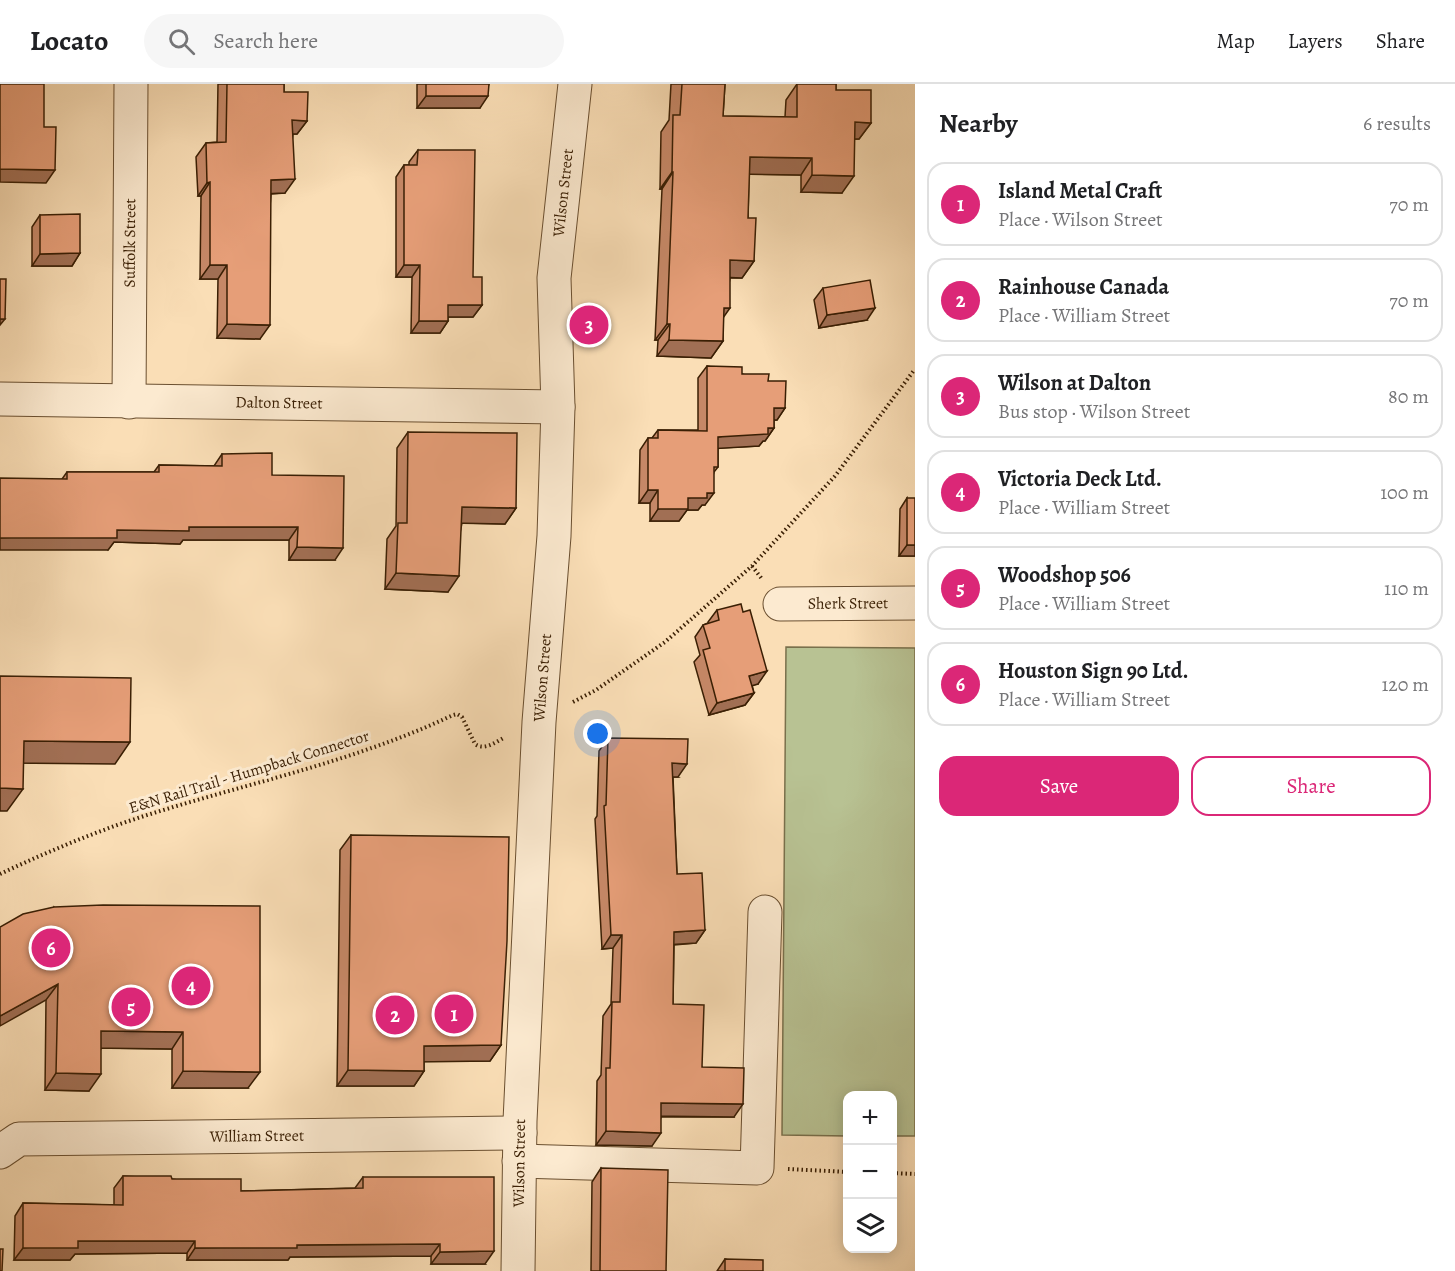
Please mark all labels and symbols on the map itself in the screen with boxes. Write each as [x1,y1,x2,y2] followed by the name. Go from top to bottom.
[547,148,579,239] street label: Wilson Street
[119,198,141,288] street label: Suffolk Street
[570,302,608,348] pin: 3
[235,391,323,415] street label: Dalton Street
[808,592,888,615] street label: Sherk Street
[528,633,557,724] street label: Wilson Street
[583,719,612,748] your location
[126,725,372,819] street label: E&N Rail Trail - Humpback Connector
[32,926,70,970] pin: 6
[172,964,210,1008] pin: 4
[112,984,150,1030] pin: 5
[376,992,414,1038] pin: 2
[434,992,474,1036] pin: 1
[508,1119,531,1208] street label: Wilson Street
[209,1125,304,1148] street label: William Street

